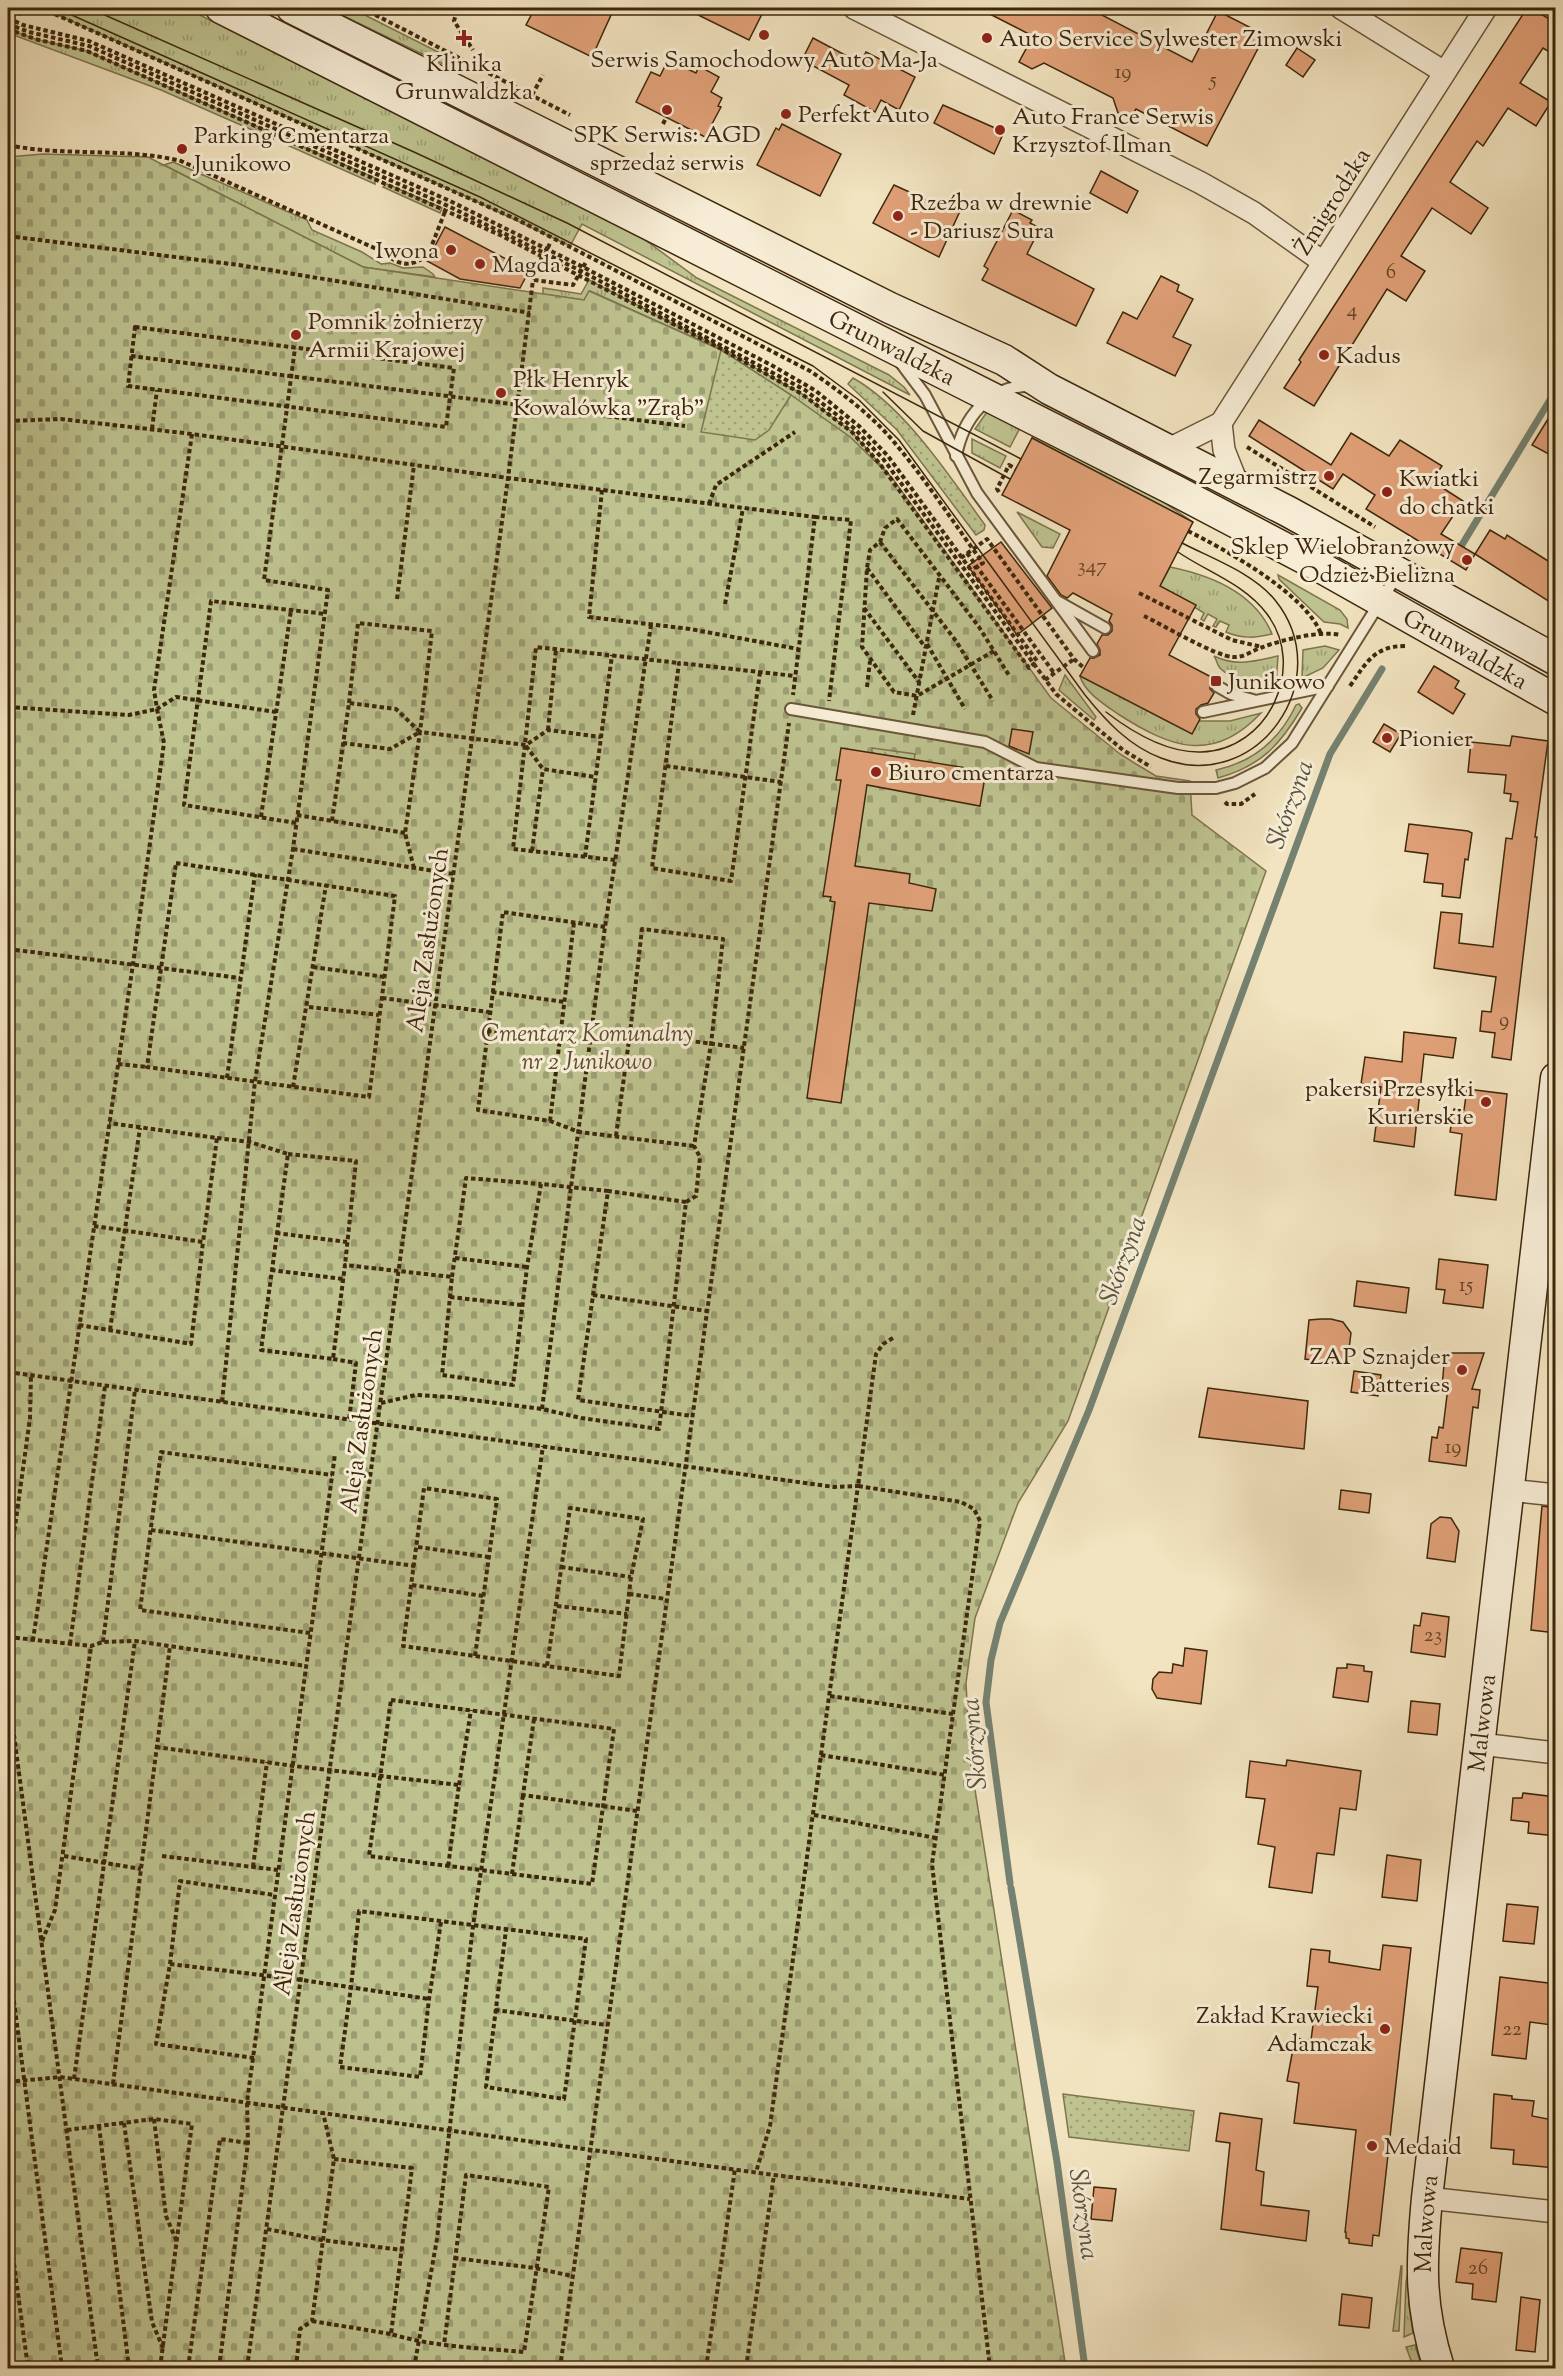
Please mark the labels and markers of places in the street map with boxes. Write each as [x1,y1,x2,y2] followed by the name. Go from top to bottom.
[999,23,1343,57] place label: Auto Service Sylwester Zimowski
[757,28,771,42] marker: Serwis Samochodowy Auto Ma-Ja
[455,29,473,47] marker: Klinika Grunwaldzka
[980,31,994,45] marker: Auto Service Sylwester Zimowski
[590,44,938,78] place label: Serwis Samochodowy Auto Ma-Ja
[395,48,533,110] place label: Klinika Grunwaldzka
[798,99,930,133] place label: Perfekt Auto
[1012,101,1214,163] place label: Auto France Serwis Krzysztof Ilman
[660,103,674,117] marker: SPK Serwis: AGD sprzedaż serwis
[779,107,793,121] marker: Perfekt Auto
[573,119,761,181] place label: SPK Serwis: AGD sprzedaż serwis
[192,120,389,182] place label: Parking Cmentarza Junikowo
[993,123,1007,137] marker: Auto France Serwis Krzysztof Ilman
[175,142,189,156] marker: Parking Cmentarza Junikowo
[910,187,1092,249] place label: Rzeźba w drewnie - Dariusz Sura
[891,209,905,223] marker: Rzeźba w drewnie - Dariusz Sura
[375,235,439,269] place label: Iwona
[444,243,458,257] marker: Iwona
[492,249,561,283] place label: Magda
[473,257,487,271] marker: Magda
[308,306,484,368] place label: Pomnik żołnierzy Armii Krajowej
[289,328,303,342] marker: Pomnik żołnierzy Armii Krajowej
[1336,340,1401,374] place label: Kadus
[1317,348,1331,362] marker: Kadus
[513,364,705,426] place label: Płk Henryk Kowalówka "Zrąb"
[494,386,508,400] marker: Płk Henryk Kowalówka "Zrąb"
[1198,461,1317,495] place label: Zegarmistrz
[1399,463,1494,525] place label: Kwiatki do chatki
[1322,469,1336,483] marker: Zegarmistrz
[1380,485,1394,499] marker: Kwiatki do chatki
[1231,531,1455,593] place label: Sklep Wielobranżowy Odzież Bielizna
[1460,553,1474,567] marker: Sklep Wielobranżowy Odzież Bielizna
[1226,666,1325,700] place label: Junikowo
[1209,674,1223,688] marker: Junikowo
[1399,723,1473,757] place label: Pionier
[1380,731,1394,745] marker: Pionier
[888,757,1055,791] place label: Biuro cmentarza
[869,765,883,779] marker: Biuro cmentarza
[1305,1073,1474,1135] place label: pakersi Przesyłki Kurierskie
[1479,1095,1493,1109] marker: pakersi Przesyłki Kurierskie
[1310,1341,1450,1403] place label: ZAP Sznajder Batteries
[1455,1363,1469,1377] marker: ZAP Sznajder Batteries
[1196,2000,1373,2062] place label: Zakład Krawiecki Adamczak
[1378,2022,1392,2036] marker: Zakład Krawiecki Adamczak
[1384,2131,1462,2165] place label: Medaid
[1365,2139,1379,2153] marker: Medaid

